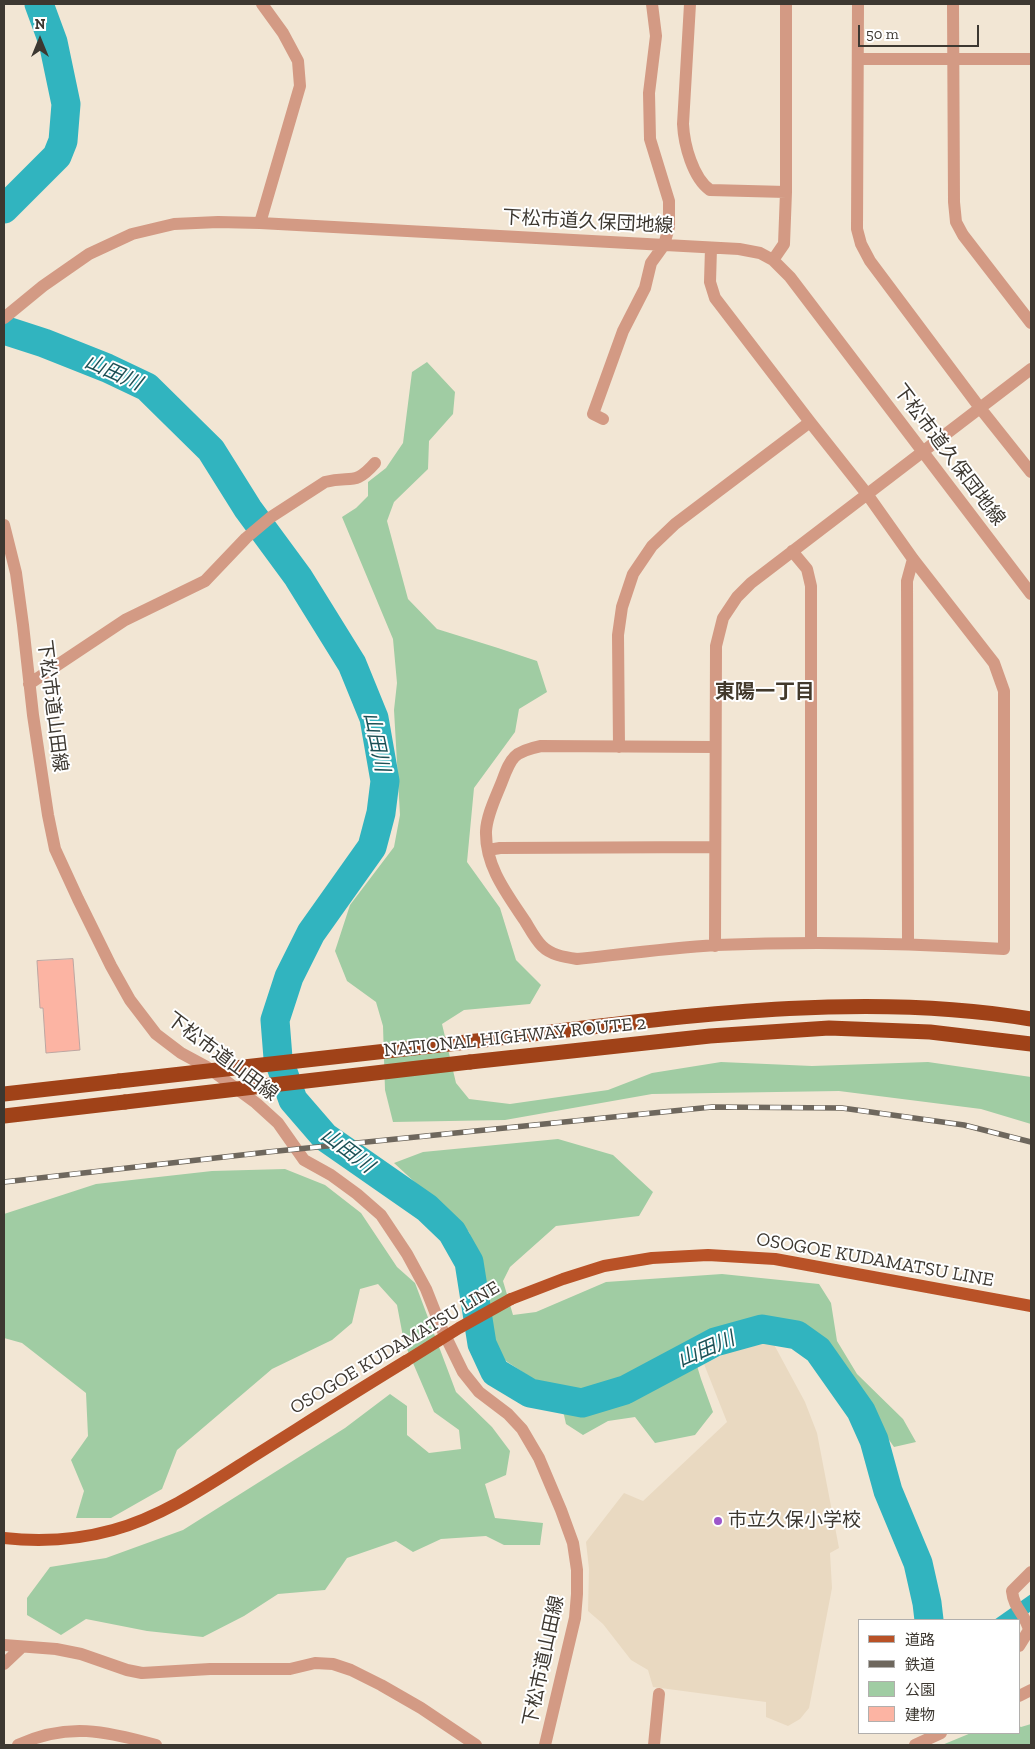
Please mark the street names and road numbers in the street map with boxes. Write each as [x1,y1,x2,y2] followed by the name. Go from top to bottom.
[502,206,674,238] street label: 下松市道久保団地線
[888,380,1010,530] street label: 下松市道久保団地線
[33,639,71,773] street label: 下松市道山田線
[162,1008,282,1106] street label: 下松市道山田線
[383,1012,647,1062] street label: NATIONAL HIGHWAY ROUTE 2
[755,1228,995,1292] street label: OSOGOE KUDAMATSU LINE
[286,1276,504,1420] street label: OSOGOE KUDAMATSU LINE
[519,1594,569,1728] street label: 下松市道山田線

